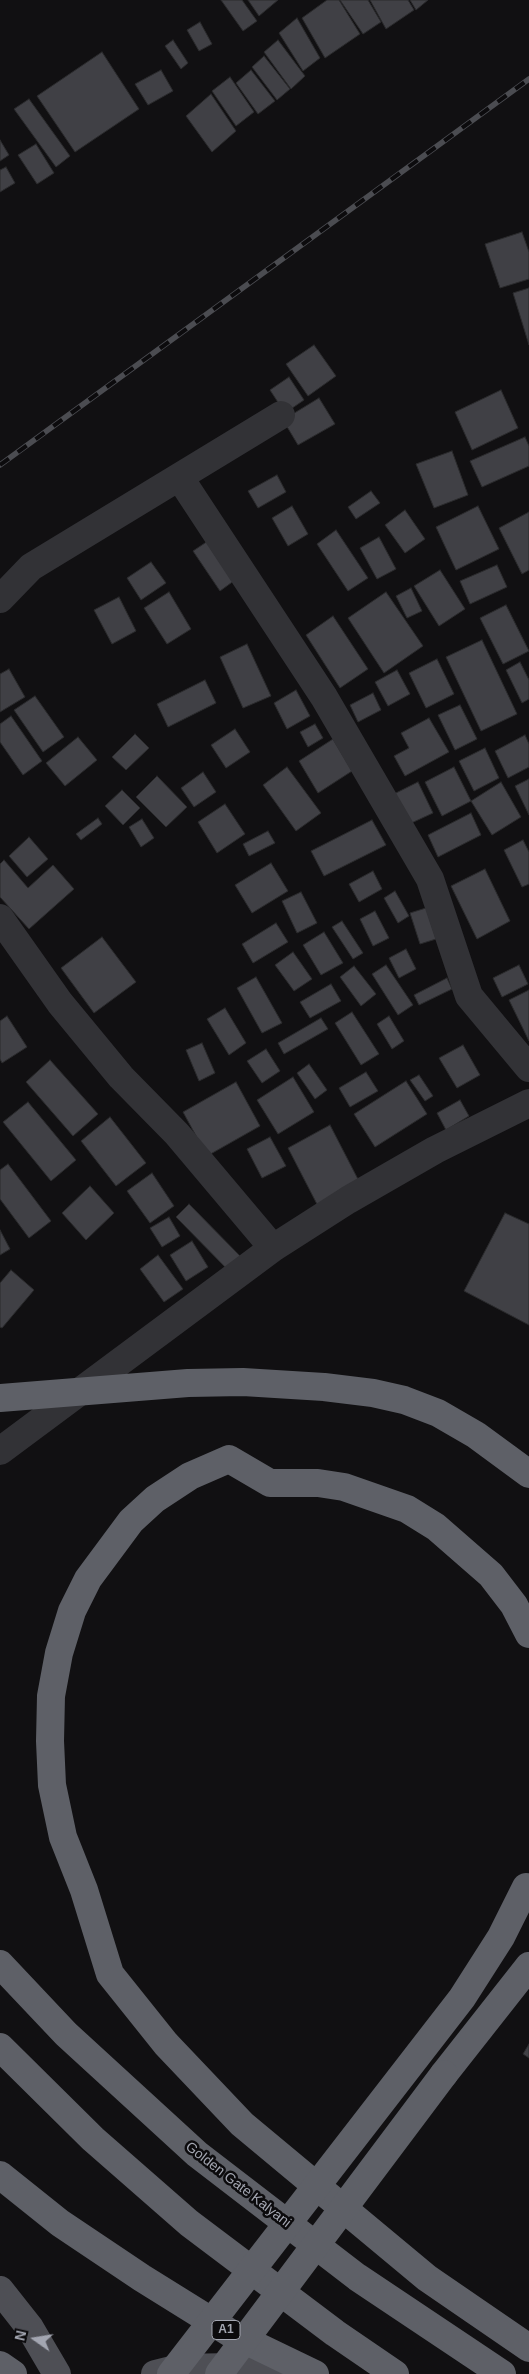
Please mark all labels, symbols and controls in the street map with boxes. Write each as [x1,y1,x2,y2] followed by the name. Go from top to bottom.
[182,2139,294,2231] street label: Golden Gate Kalyani
[10,2314,60,2364] north arrow
[212,2320,240,2340] road number: A1
[11,2329,29,2342] text: N

